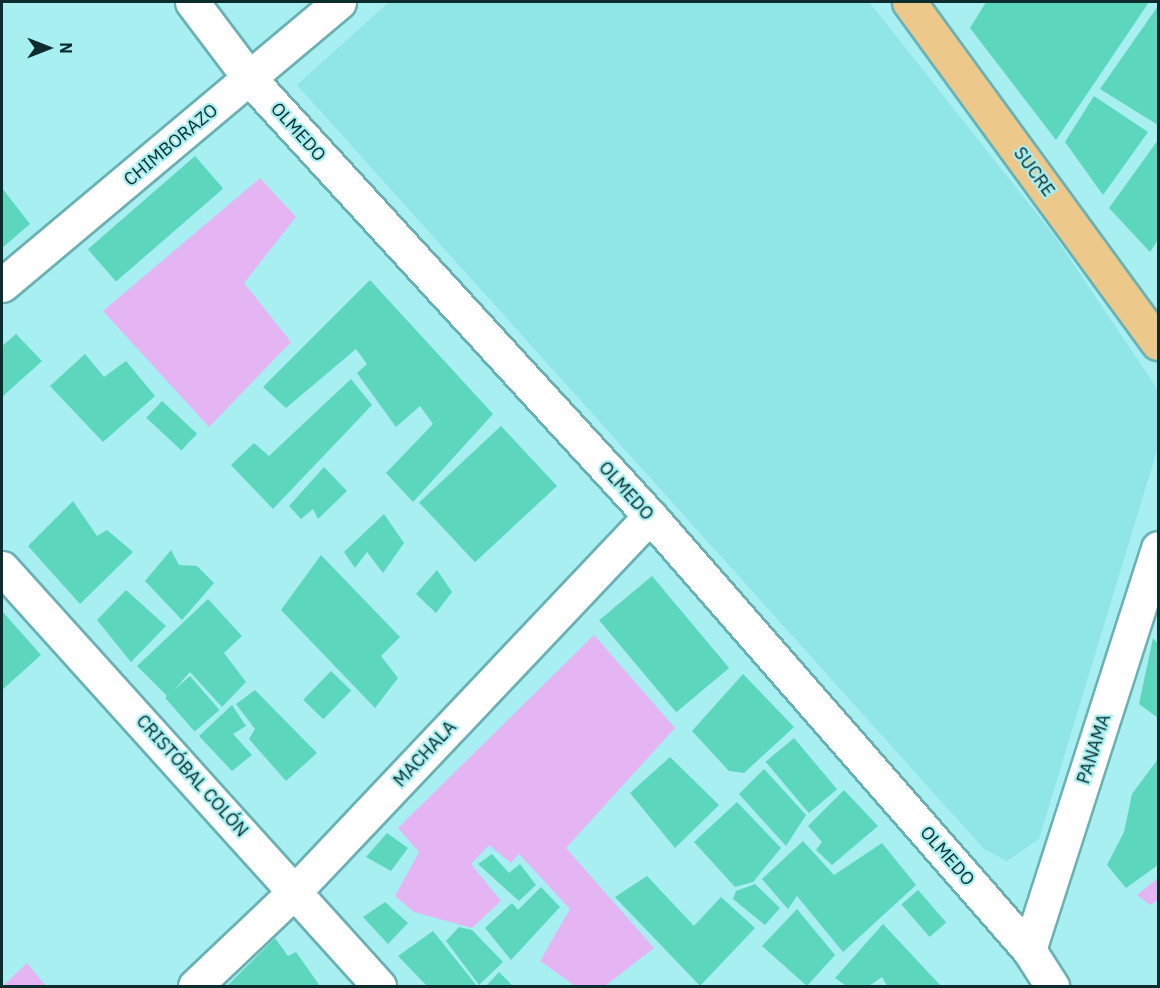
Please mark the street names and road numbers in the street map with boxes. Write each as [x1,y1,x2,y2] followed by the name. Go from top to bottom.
[266,98,330,166] street label: OLMEDO
[120,99,222,191] street label: CHIMBORAZO
[1009,143,1059,201] street label: SUCRE
[594,457,658,525] street label: OLMEDO
[132,711,252,841] street label: CRISTÓBAL COLÓN
[1073,711,1115,787] street label: PANAMA
[389,717,461,791] street label: MACHALA
[915,822,979,890] street label: OLMEDO

